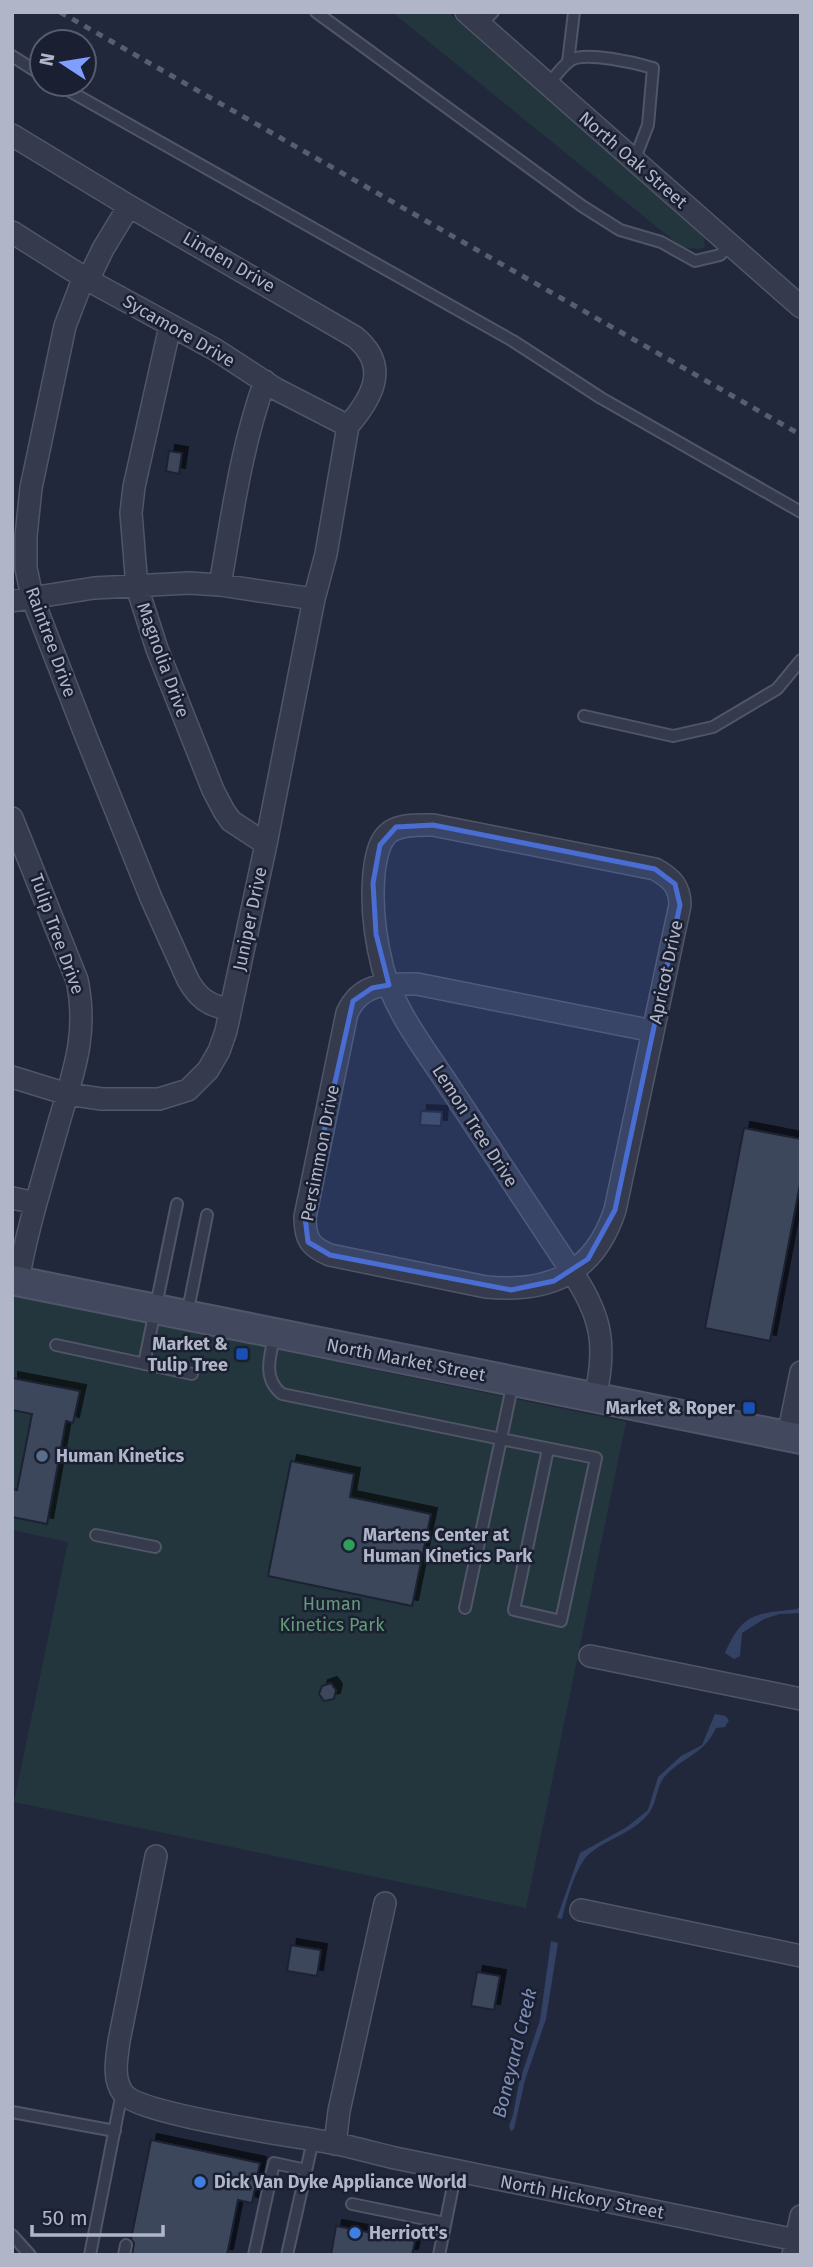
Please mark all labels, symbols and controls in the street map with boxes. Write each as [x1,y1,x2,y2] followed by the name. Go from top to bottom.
[28,28,98,98] north arrow
[34,51,59,68] text: N
[574,107,692,213] street label: North Oak Street
[179,227,279,297] street label: Linden Drive
[119,290,239,372] street label: Sycamore Drive
[21,584,81,700] street label: Raintree Drive
[132,599,194,721] street label: Magnolia Drive
[228,865,272,973] street label: Juniper Drive
[25,871,89,997] street label: Tulip Tree Drive
[644,918,688,1026] street label: Apricot Drive
[427,1061,523,1191] street label: Lemon Tree Drive
[296,1083,344,1223] street label: Persimmon Drive
[148,1333,228,1376] place label: Market & Tulip Tree
[325,1334,488,1386] street label: North Market Street
[234,1346,250,1362] marker: Market & Tulip Tree
[606,1397,736,1419] place label: Market & Roper
[741,1400,757,1416] marker: Market & Roper
[56,1445,184,1467] place label: Human Kinetics
[34,1448,50,1464] marker: Human Kinetics
[363,1524,533,1567] place label: Martens Center at Human Kinetics Park
[341,1537,357,1553] marker: Martens Center at Human Kinetics Park
[280,1593,385,1636] park label: Human Kinetics Park
[487,1986,542,2120] water label: Boneyard Creek
[498,2170,666,2224] street label: North Hickory Street
[214,2171,467,2193] place label: Dick Van Dyke Appliance World
[192,2174,208,2190] marker: Dick Van Dyke Appliance World
[32,2194,163,2238] scale bar
[42,2205,88,2231] text: 50 m
[369,2222,448,2244] place label: Herriott's
[347,2225,363,2241] marker: Herriott's

